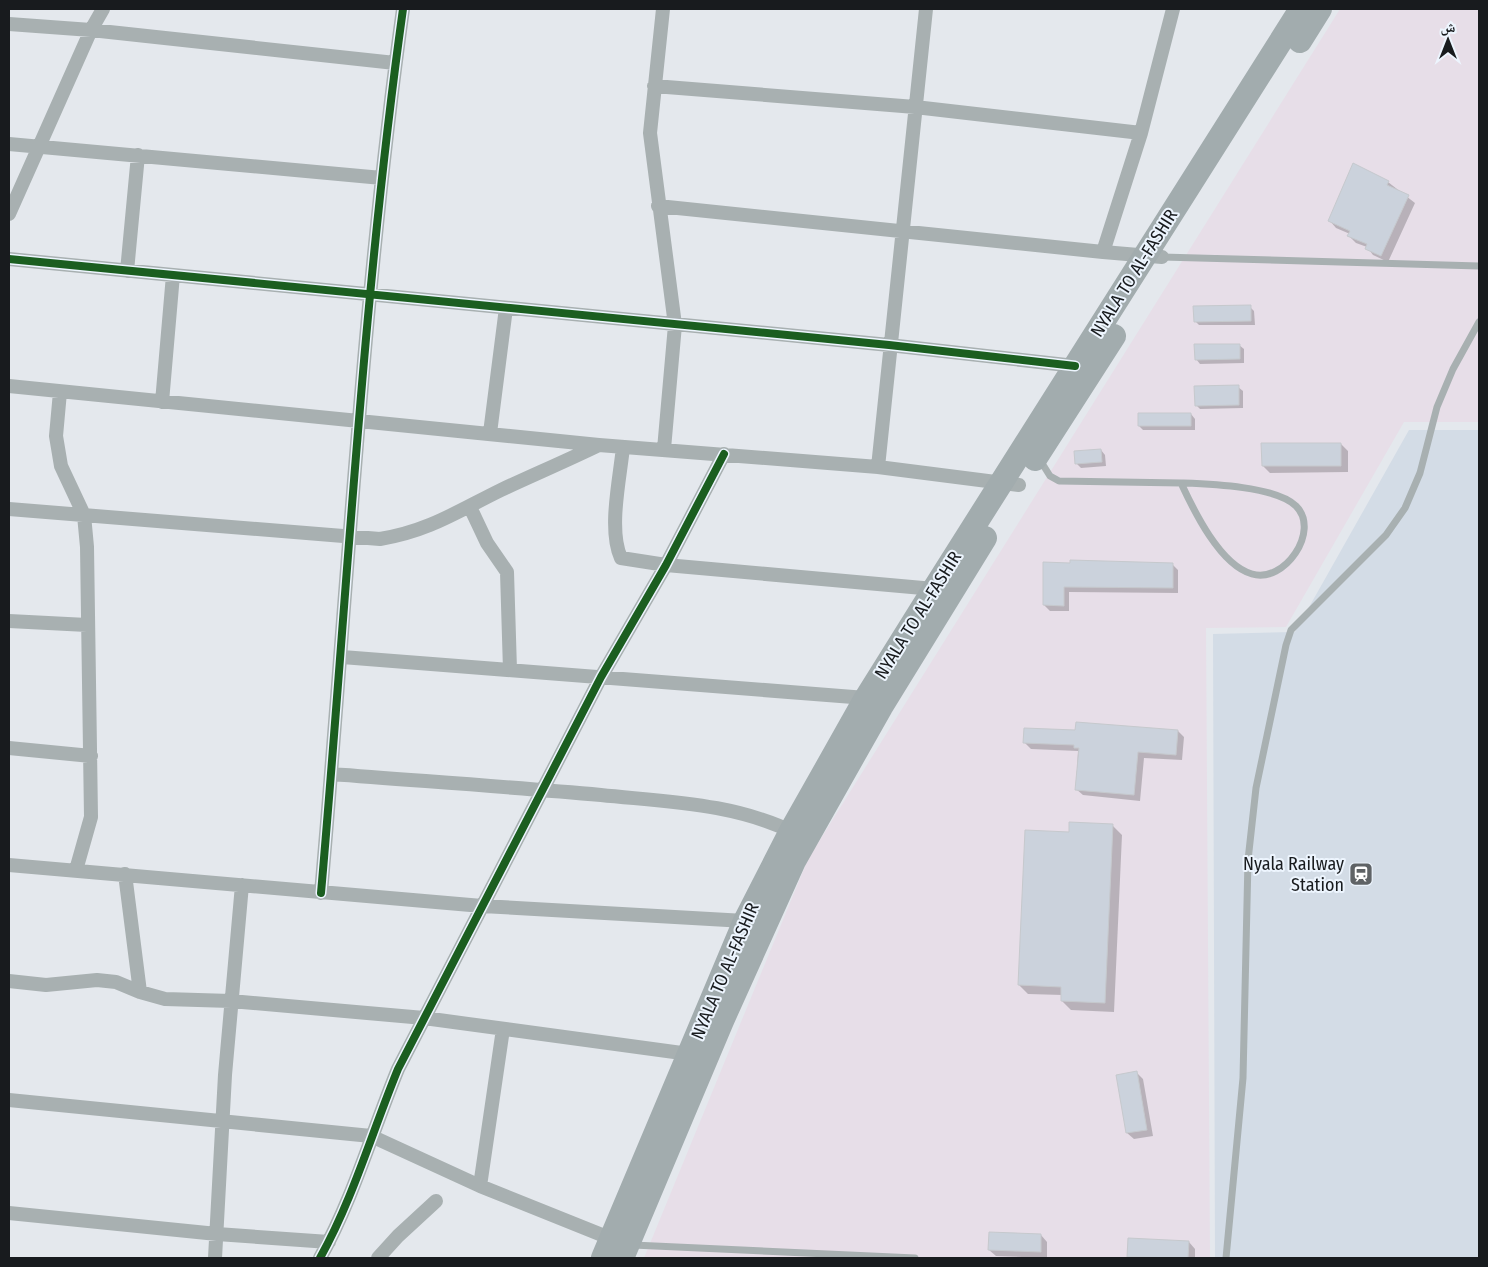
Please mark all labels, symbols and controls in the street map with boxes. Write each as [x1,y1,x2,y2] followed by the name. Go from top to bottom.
[1423,15,1473,65] north arrow
[1441,19,1456,36] text: ش
[1086,205,1182,341] street label: NYALA TO AL-FASHIR
[870,547,966,683] street label: NYALA TO AL-FASHIR
[1243,853,1344,896] place label: Nyala Railway Station
[1348,861,1374,887] station icon: Nyala Railway Station
[686,899,764,1043] street label: NYALA TO AL-FASHIR

